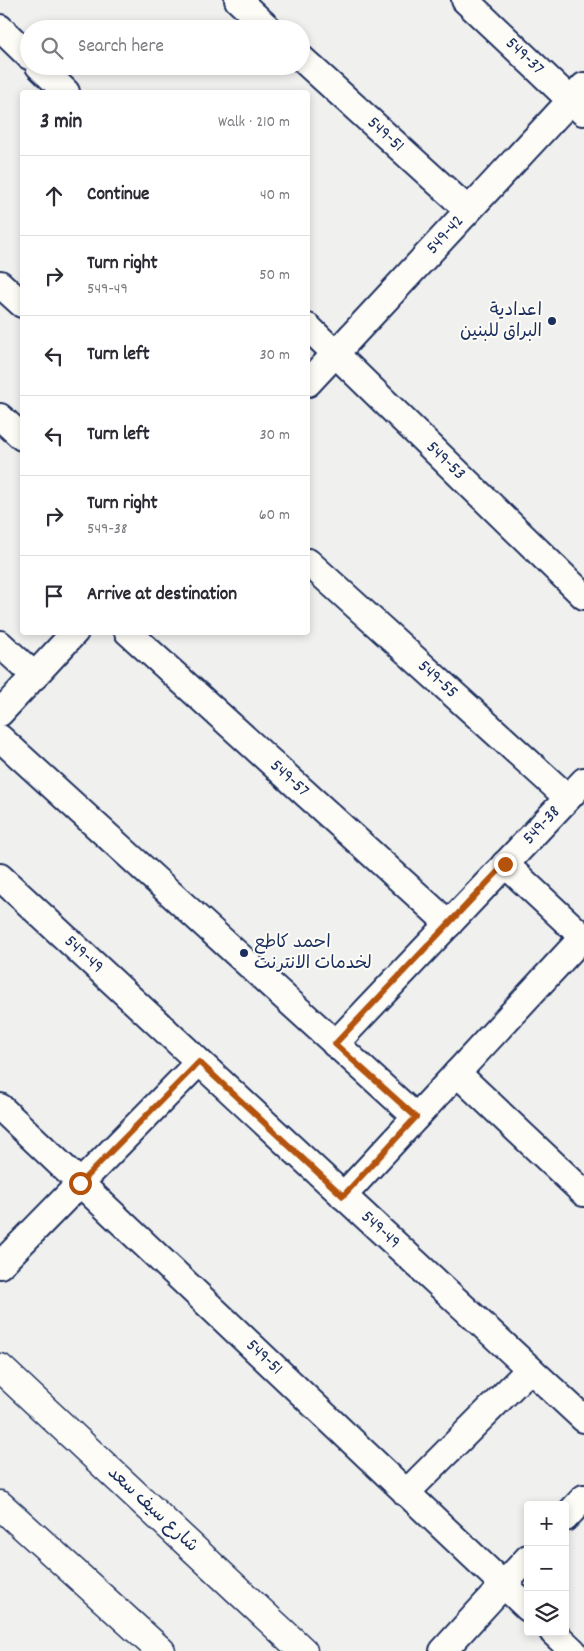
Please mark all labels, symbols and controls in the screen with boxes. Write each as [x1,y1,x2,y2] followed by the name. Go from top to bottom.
[20,20,310,75] search box
[499,32,550,81] street label: 549-37
[38,34,66,62] icon: search
[78,34,164,61] text: Search here
[40,108,82,138] text: 3 min
[218,111,290,134] text: Walk · 210 m
[361,111,409,158] street label: 549-51
[40,182,68,210] icon: ahead
[87,182,149,209] text: Continue
[260,184,290,207] text: 40 m
[421,210,470,260] street label: 549-42
[87,251,158,278] text: Turn right
[40,262,68,290] icon: right
[259,264,290,287] text: 50 m
[87,278,128,301] text: 549-49
[460,299,542,345] place label: اعدادية البراق للبنين
[546,315,558,327] marker: اعدادية البراق للبنين
[40,342,68,370] icon: left
[87,342,150,369] text: Turn left
[260,344,290,367] text: 30 m
[40,422,68,450] icon: left
[87,422,150,449] text: Turn left
[260,424,290,447] text: 30 m
[420,436,471,486] street label: 549-53
[87,491,158,518] text: Turn right
[40,502,68,530] icon: right
[259,504,290,527] text: 60 m
[87,518,127,541] text: 549-38
[40,582,68,610] icon: arrive
[87,582,237,609] text: Arrive at destination
[412,655,463,705] street label: 549-55
[264,754,315,803] street label: 549-57
[517,800,567,851] street label: 549-38
[494,853,517,876] route end
[58,930,109,979] street label: 549-49
[254,931,372,977] place label: احمد كاطع لخدمات الانترنت
[238,947,250,959] marker: احمد كاطع لخدمات الانترنت
[69,1172,92,1195] route start
[355,1205,406,1255] street label: 549-49
[240,1334,288,1381] street label: 549-51
[101,1461,203,1559] street label: شارع سيف سعد
[524,1501,569,1636] map controls
[524,1501,569,1546] button: +
[524,1546,569,1591] button: −
[524,1591,569,1636] button: layers

